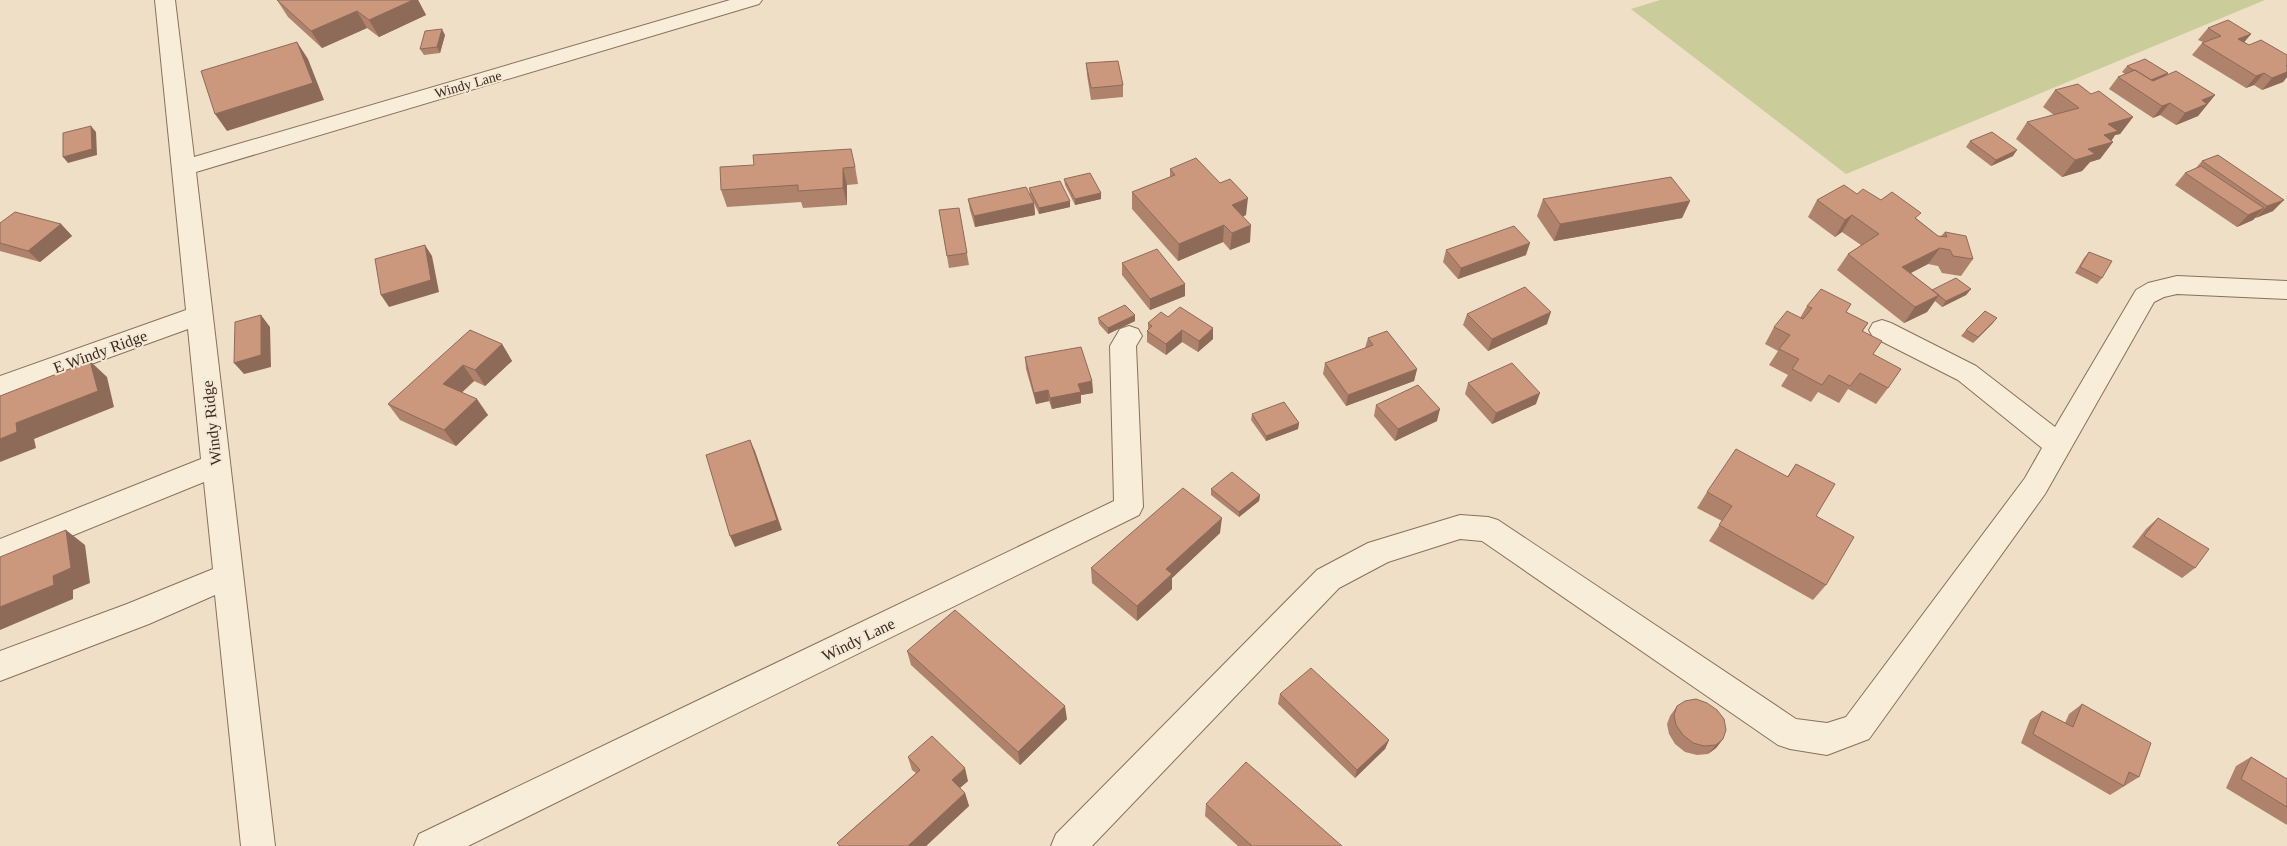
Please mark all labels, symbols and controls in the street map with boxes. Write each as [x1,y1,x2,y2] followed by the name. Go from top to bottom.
[433,68,503,101] street label: Windy Lane
[51,327,150,377] street label: E Windy Ridge
[199,380,225,466] street label: Windy Ridge
[819,615,898,665] street label: Windy Lane

